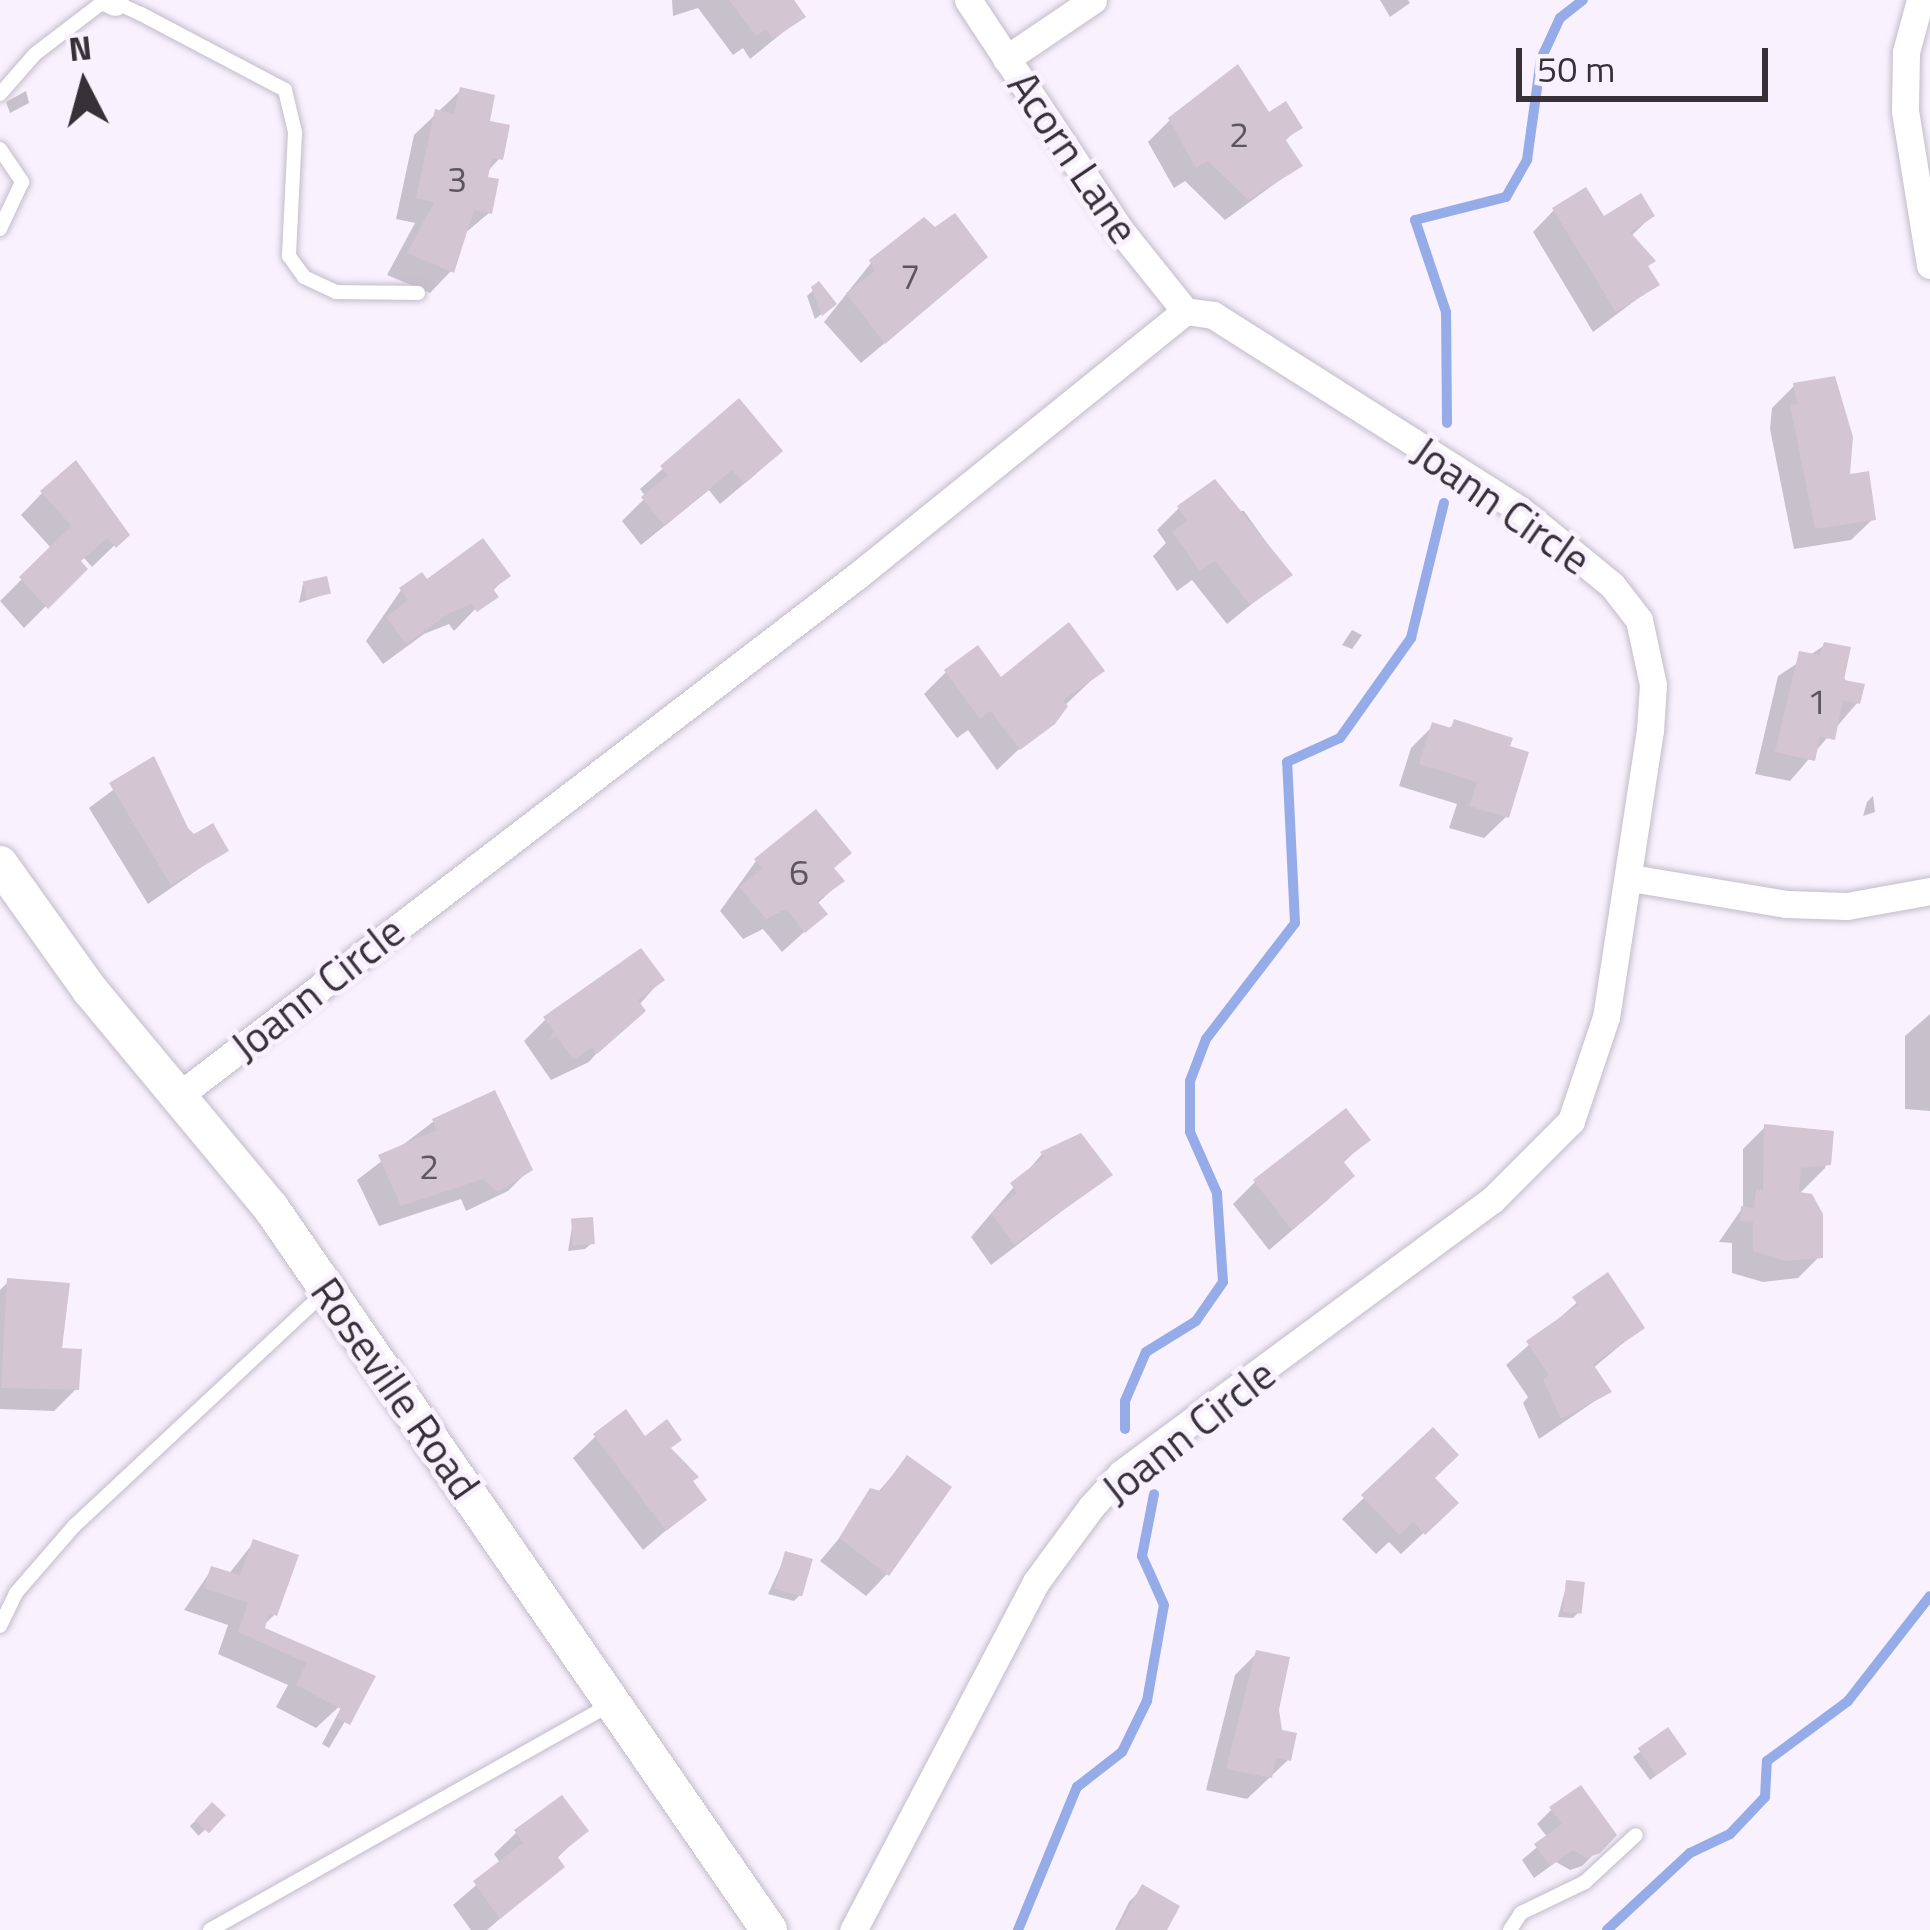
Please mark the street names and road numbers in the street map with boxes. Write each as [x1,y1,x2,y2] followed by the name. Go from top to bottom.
[998,62,1150,252] street label: Acorn Lane
[1404,426,1600,584] street label: Joann Circle
[221,905,413,1071] street label: Joann Circle
[301,1268,491,1508] street label: Roseville Road
[1092,1348,1284,1514] street label: Joann Circle

